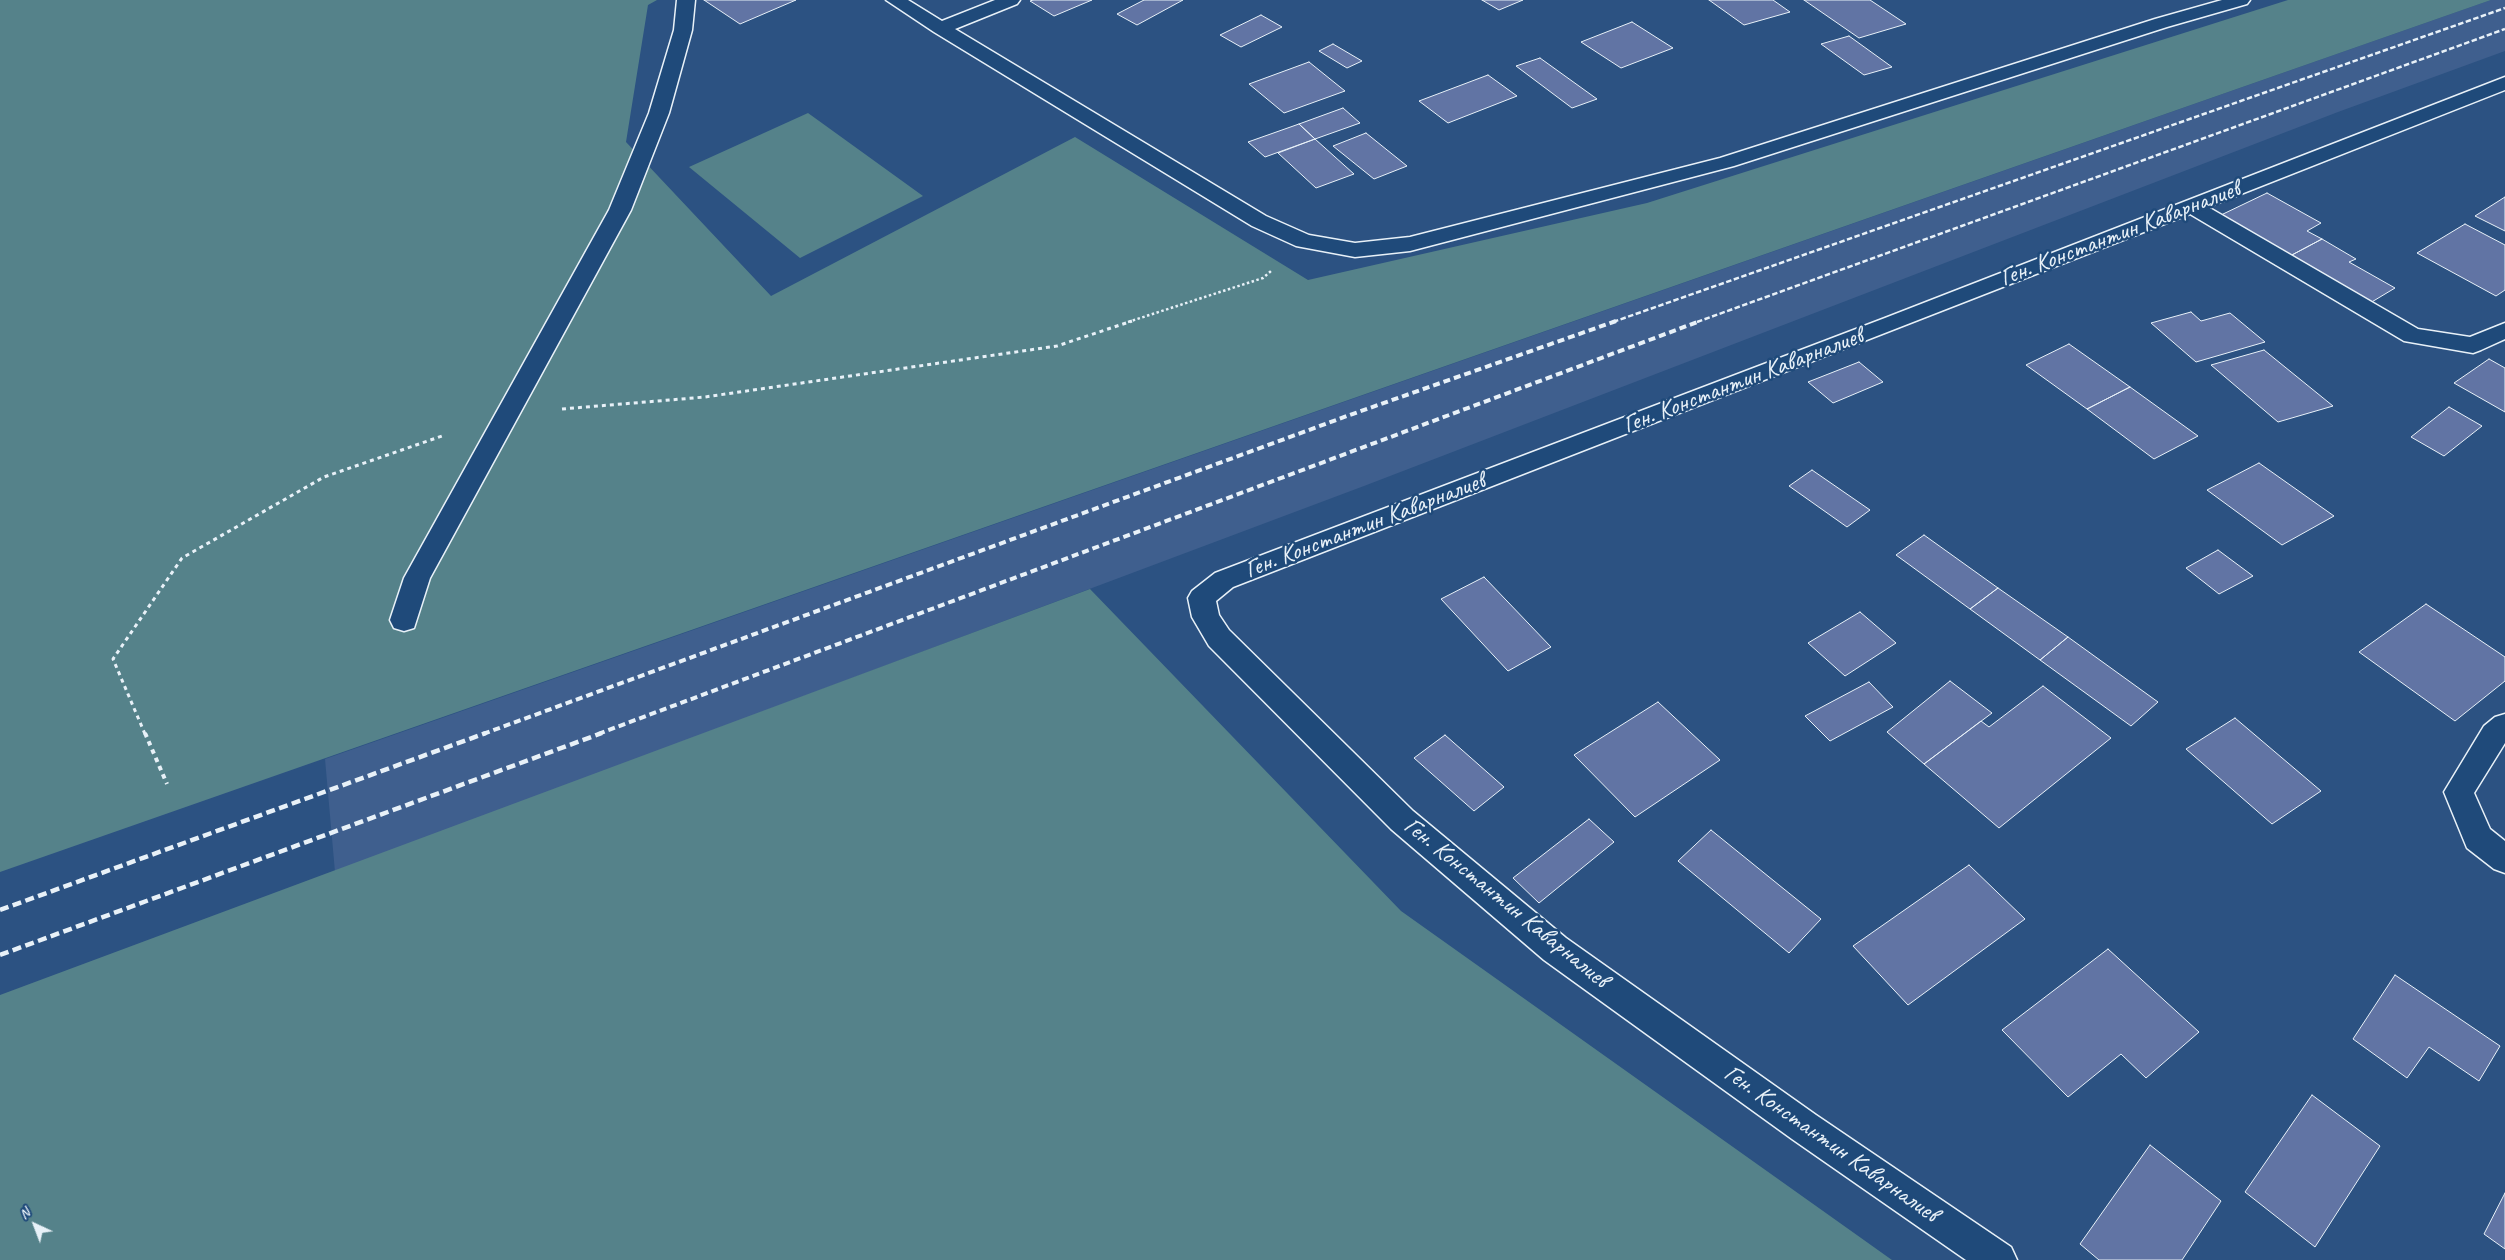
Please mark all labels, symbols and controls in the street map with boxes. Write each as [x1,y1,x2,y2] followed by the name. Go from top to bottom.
[1996,174,2244,294] street label: Ген. Константин Каварналиев
[1619,321,1867,441] street label: Ген. Константин Каварналиев
[1241,466,1489,586] street label: Ген. Константин Каварналиев
[1398,811,1614,995] street label: Ген. Константин Каварналиев
[1718,1059,1944,1229] street label: Ген. Константин Каварналиев
[10,1200,60,1250] north arrow
[15,1204,33,1223] text: N

